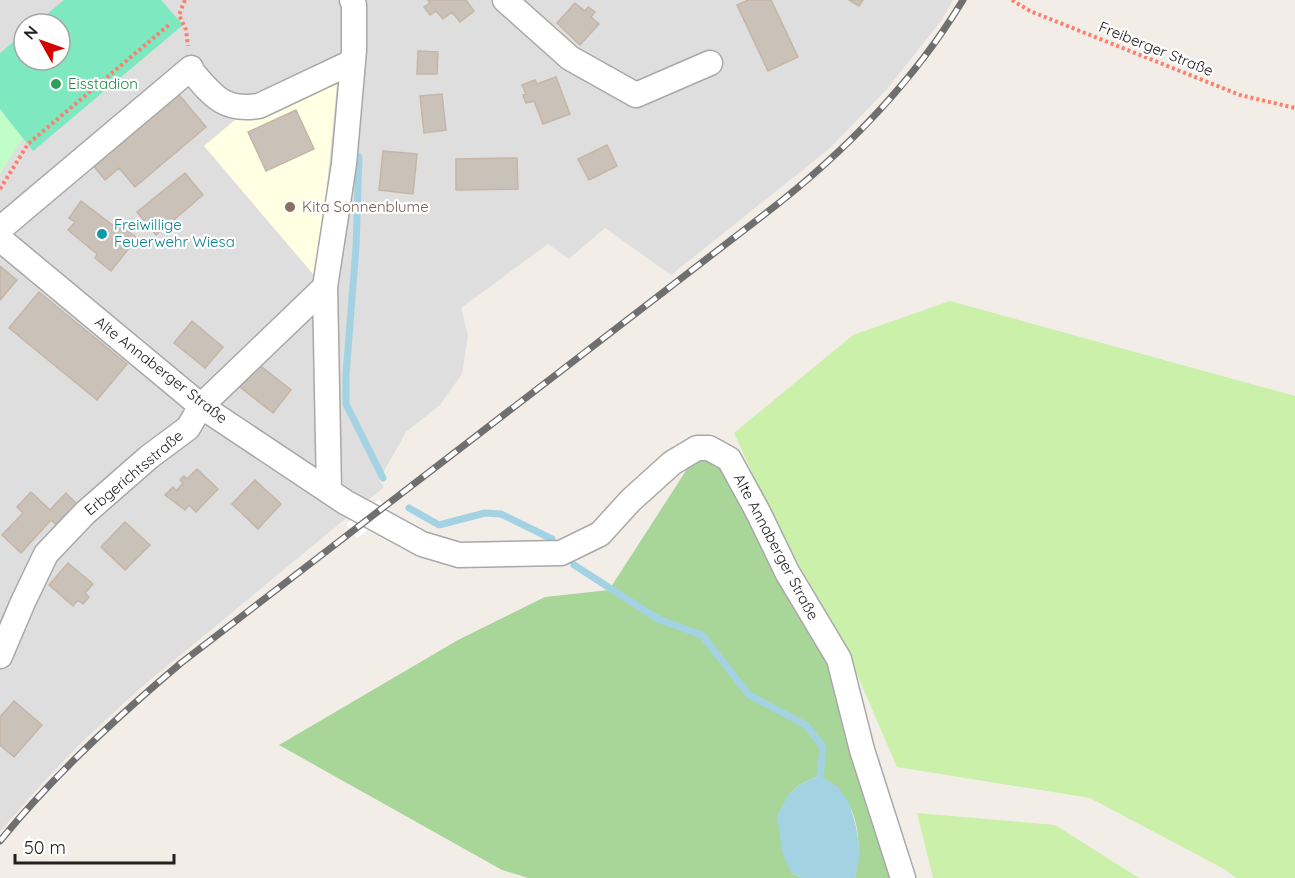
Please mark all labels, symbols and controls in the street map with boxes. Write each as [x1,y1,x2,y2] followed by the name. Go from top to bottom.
[12,12,72,72] north arrow
[1096,17,1216,80] street label: Freiberger Straße
[19,21,42,43] text: N
[68,74,138,93] place label: Eisstadion
[49,77,63,91] marker: Eisstadion
[302,197,429,216] place label: Kita Sonnenblume
[283,200,297,214] marker: Kita Sonnenblume
[114,215,235,251] place label: Freiwillige Feuerwehr Wiesa
[95,227,109,241] marker: Freiwillige Feuerwehr Wiesa
[91,312,231,427] street label: Alte Annaberger Straße
[80,426,187,519] street label: Erbgerichtsstraße
[730,470,823,623] street label: Alte Annaberger Straße
[15,827,174,865] scale bar
[24,836,66,859] text: 50 m

